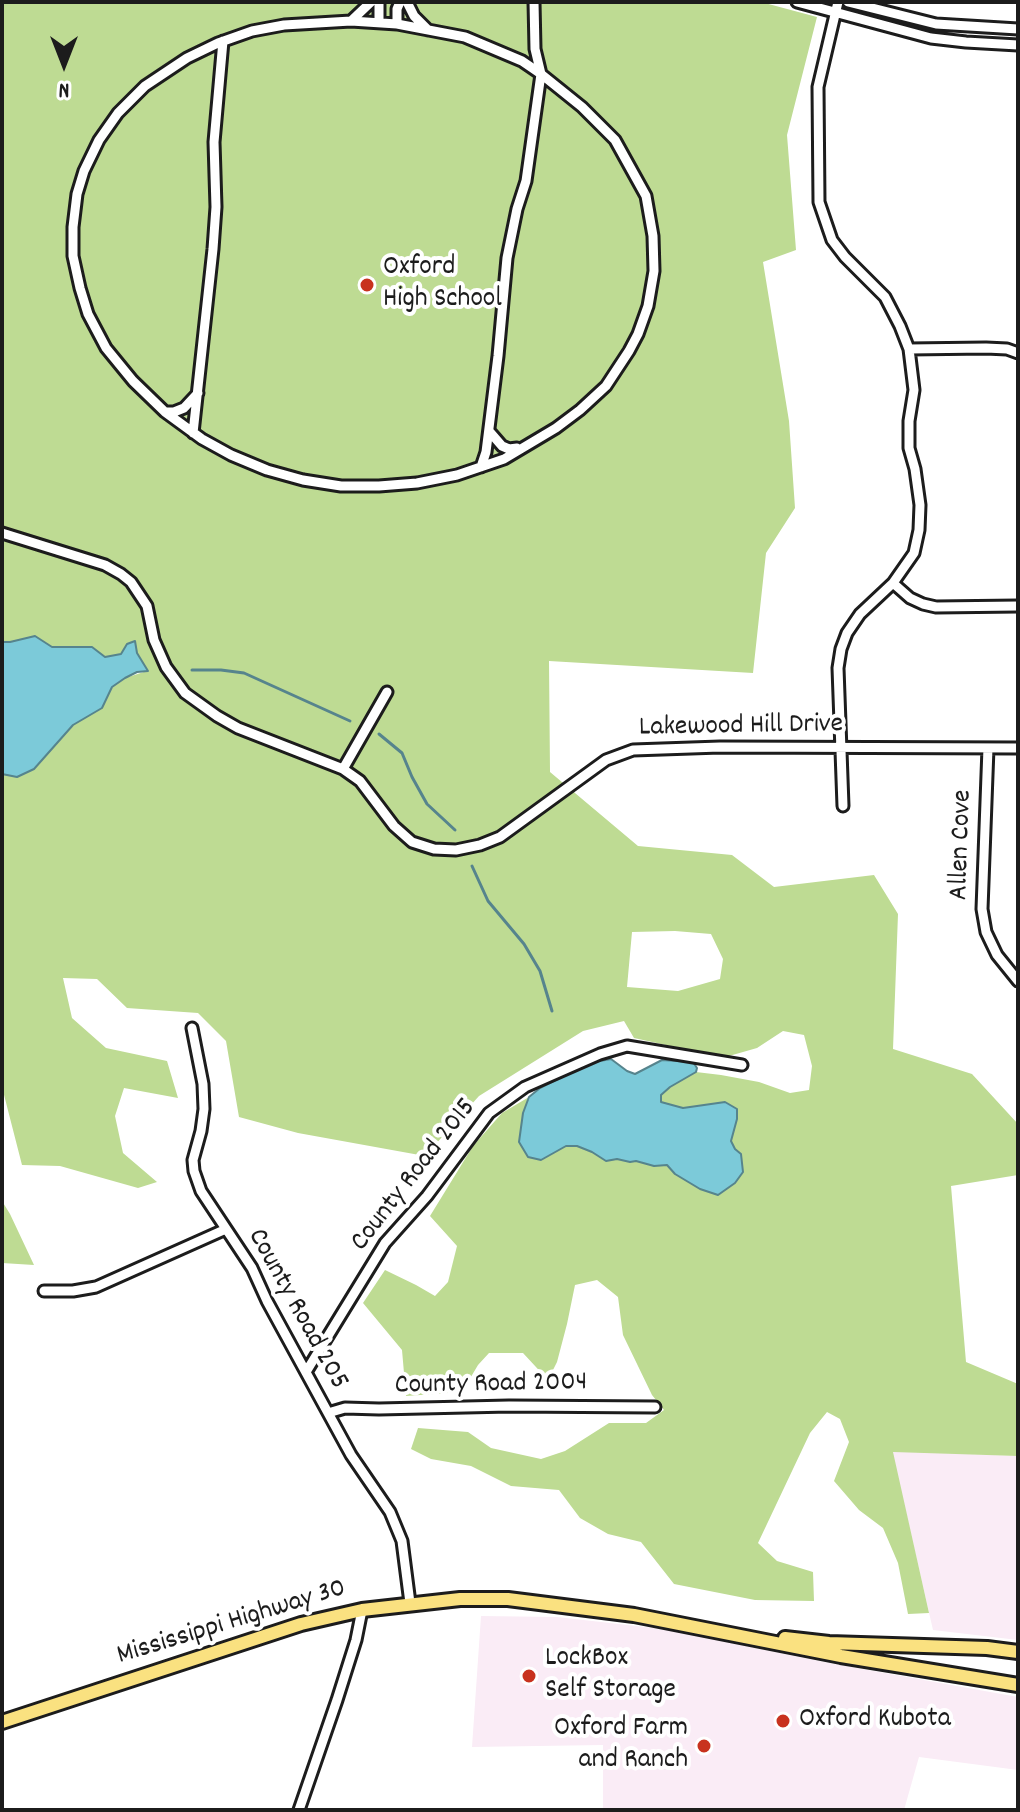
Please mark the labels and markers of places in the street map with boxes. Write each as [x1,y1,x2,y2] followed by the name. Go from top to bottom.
[383,252,502,318] place label: Oxford High School
[358,276,376,294] marker: Oxford High School
[545,1643,676,1709] place label: LockBox Self Storage
[520,1667,538,1685] marker: LockBox Self Storage
[799,1704,951,1738] place label: Oxford Kubota
[774,1712,792,1730] marker: Oxford Kubota
[554,1713,688,1779] place label: Oxford Farm and Ranch
[695,1737,713,1755] marker: Oxford Farm and Ranch

